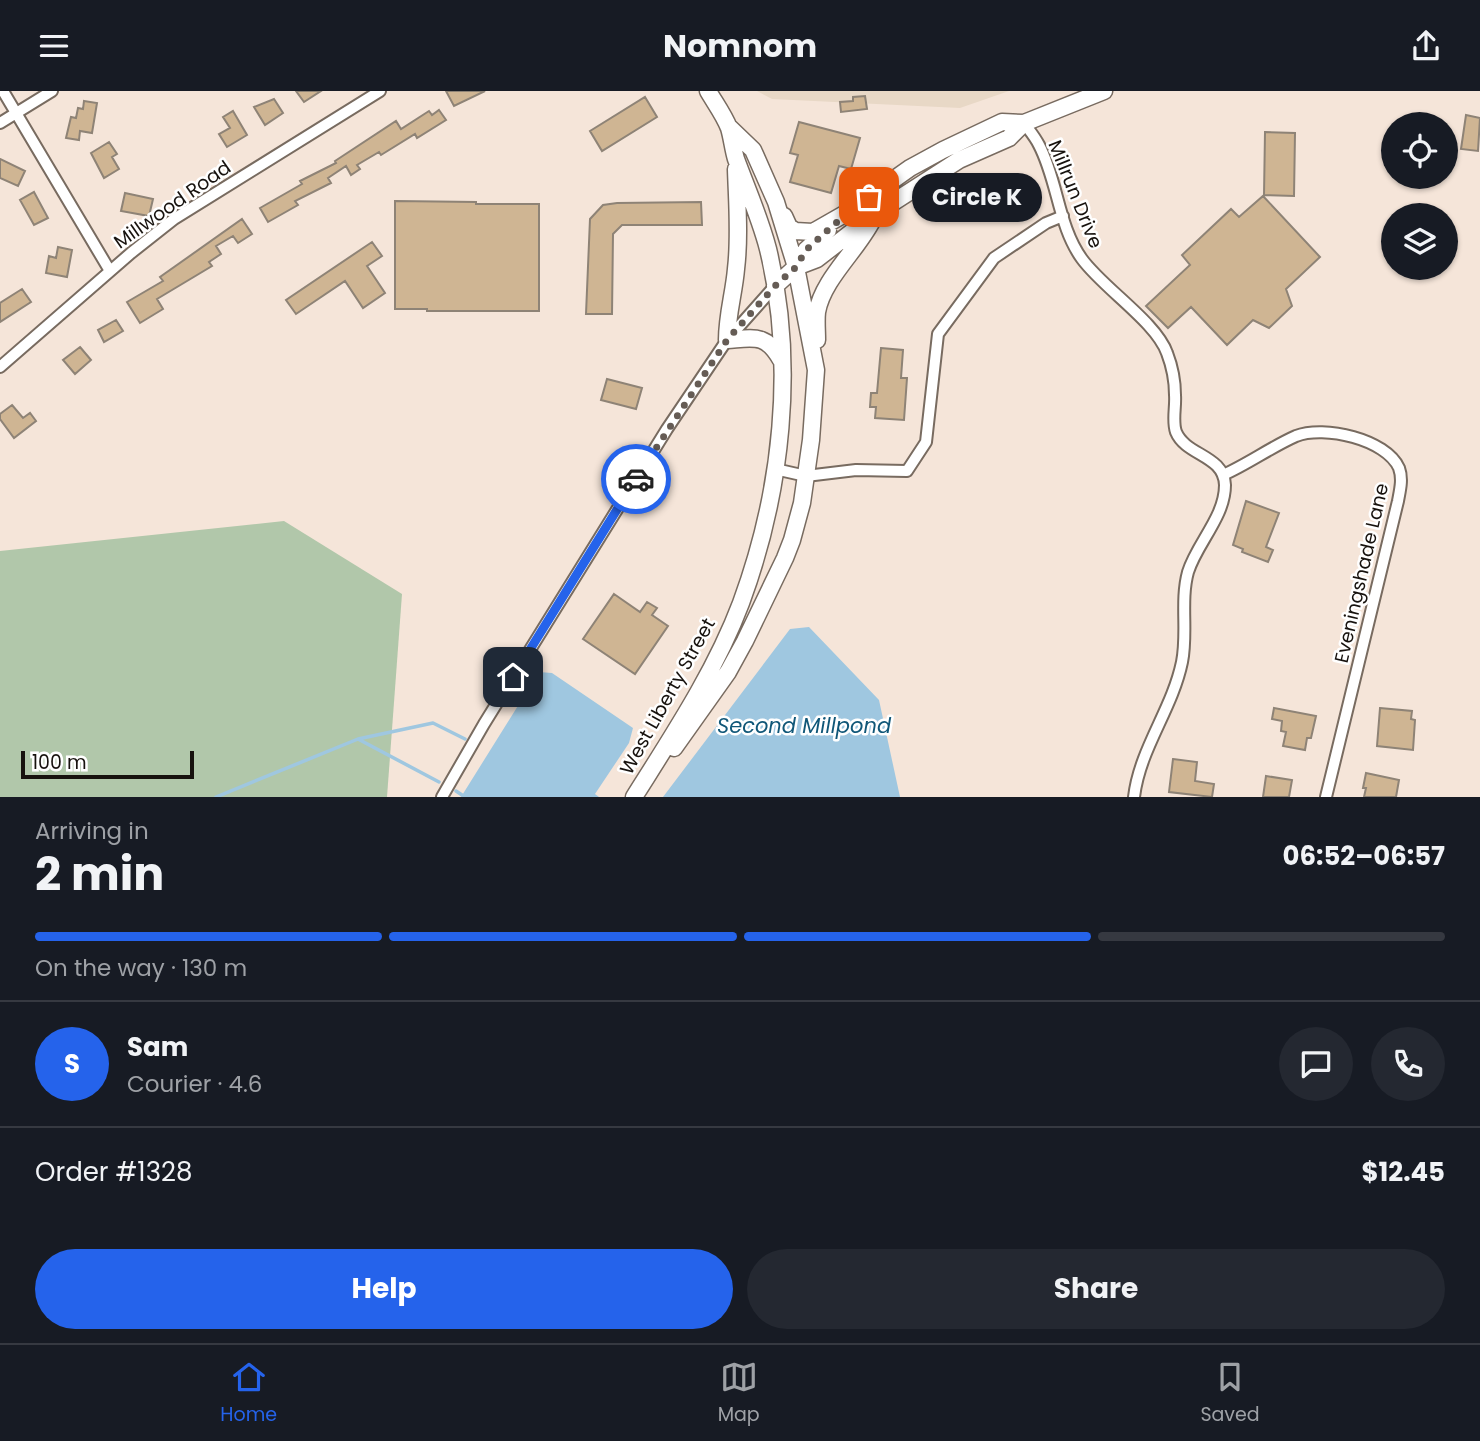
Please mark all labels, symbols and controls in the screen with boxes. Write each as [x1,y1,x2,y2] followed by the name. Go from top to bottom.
[663,23,817,68] text: Nomnom
[35,27,73,65] icon: menu
[1407,27,1445,65] icon: share
[1381,112,1458,280] map controls
[1381,112,1458,189] button: locate
[1042,136,1109,252] street label: Millrun Drive
[108,154,236,255] street label: Millwood Road
[839,167,899,227] pin
[911,173,1040,221] callout: Circle K
[850,178,888,216] icon: bag
[932,181,1022,213] text: Circle K
[1381,203,1458,280] button: layers
[601,444,671,514] courier
[617,460,655,498] icon: car
[1328,481,1395,666] street label: Eveningshade Lane
[613,613,722,779] street label: West Liberty Street
[483,647,543,707] pin
[494,658,532,696] icon: home
[717,711,892,740] water label: Second Millpond
[21,748,194,780] scale bar
[32,749,87,776] text: 100 m
[35,815,149,847] text: Arriving in
[1283,838,1445,874] text: 06:52–06:57
[35,842,164,906] text: 2 min
[35,952,247,984] text: On the way · 130 m
[1279,1027,1353,1101] button: chat
[1371,1027,1445,1101] button: phone
[127,1029,188,1065] text: Sam
[64,1046,80,1082] text: S
[127,1068,262,1100] text: Courier · 4.6
[35,1154,192,1190] text: Order #1328
[1361,1154,1445,1190] text: $12.45
[35,1249,733,1329] button: Help
[747,1249,1445,1329] button: Share
[220,1358,277,1429] tab: Home
[718,1358,760,1429] tab: Map
[1200,1358,1260,1429] tab: Saved

